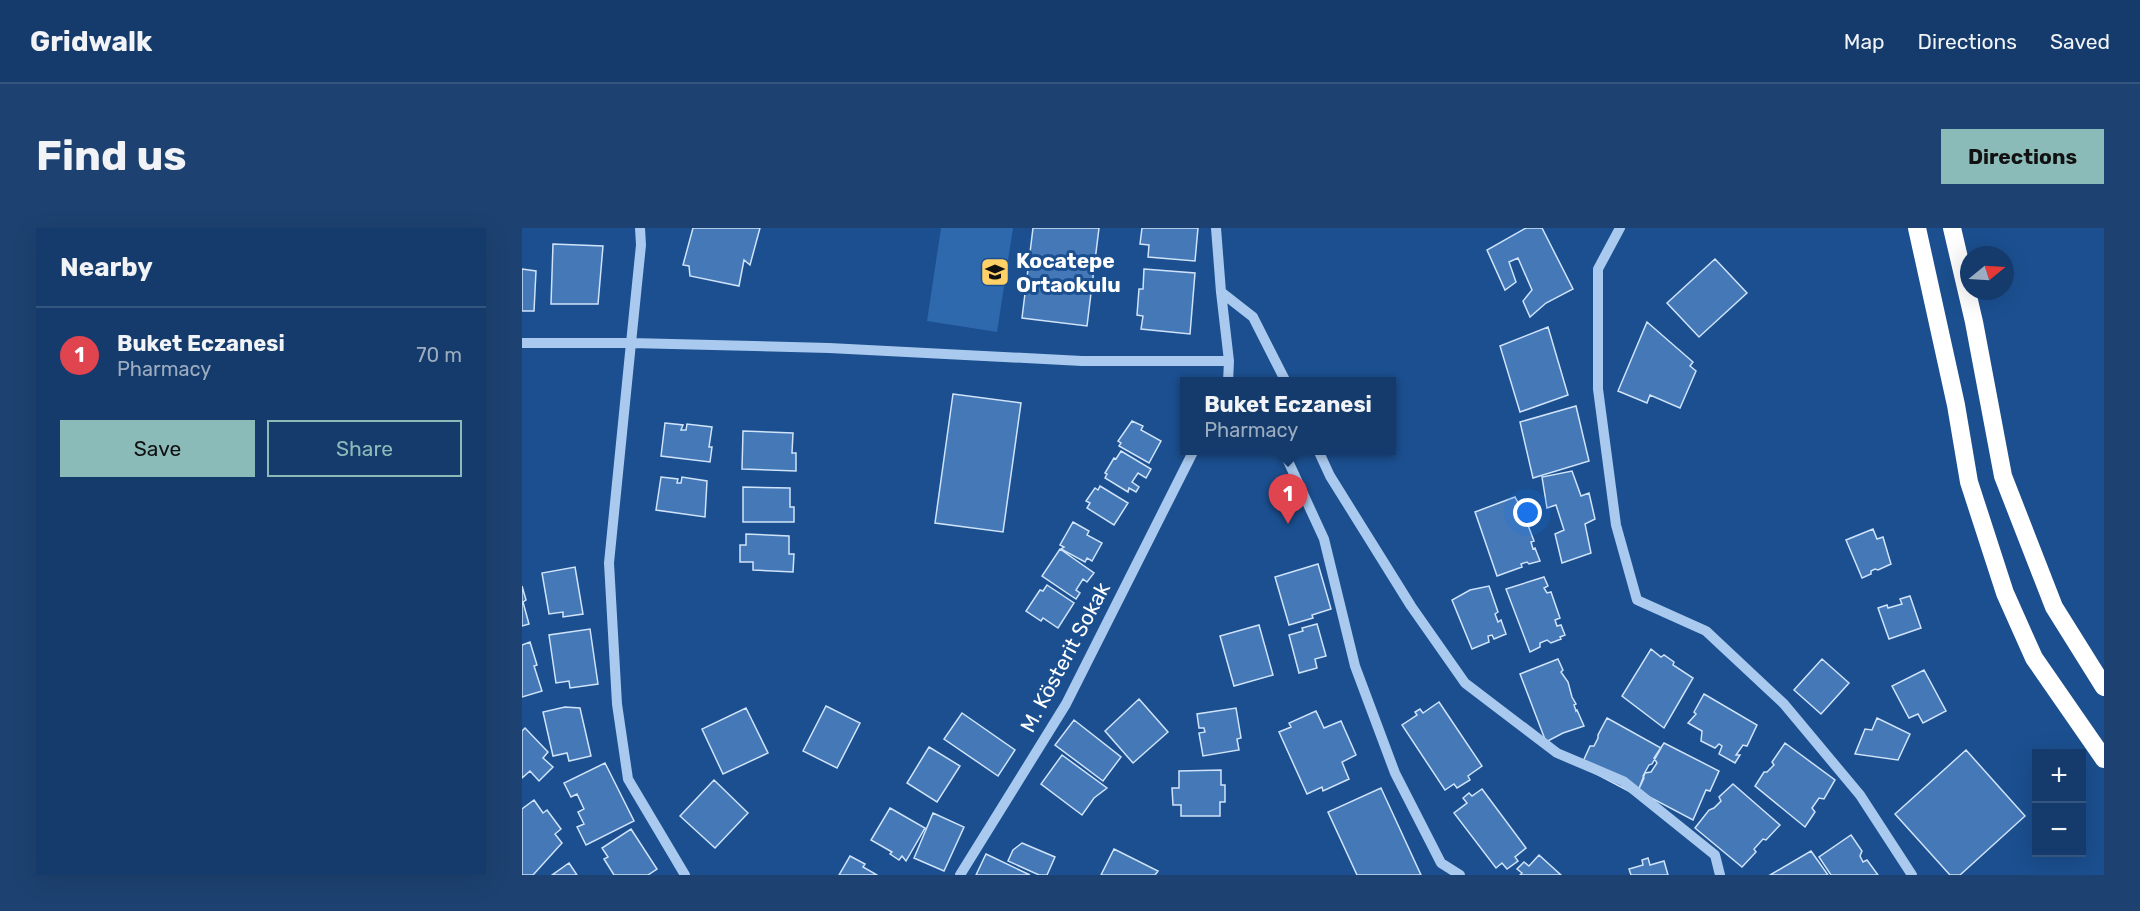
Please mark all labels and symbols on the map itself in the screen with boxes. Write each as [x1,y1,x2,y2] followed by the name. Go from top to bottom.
[1960,246,2014,300] north arrow
[1016,248,1121,297] place label: Kocatepe Ortaokulu
[979,256,1011,288] school or university icon: Kocatepe Ortaokulu
[1268,474,1308,524] pin: 1
[1513,498,1542,527] your location
[1015,578,1115,736] street label: M. Kösterit Sokak

